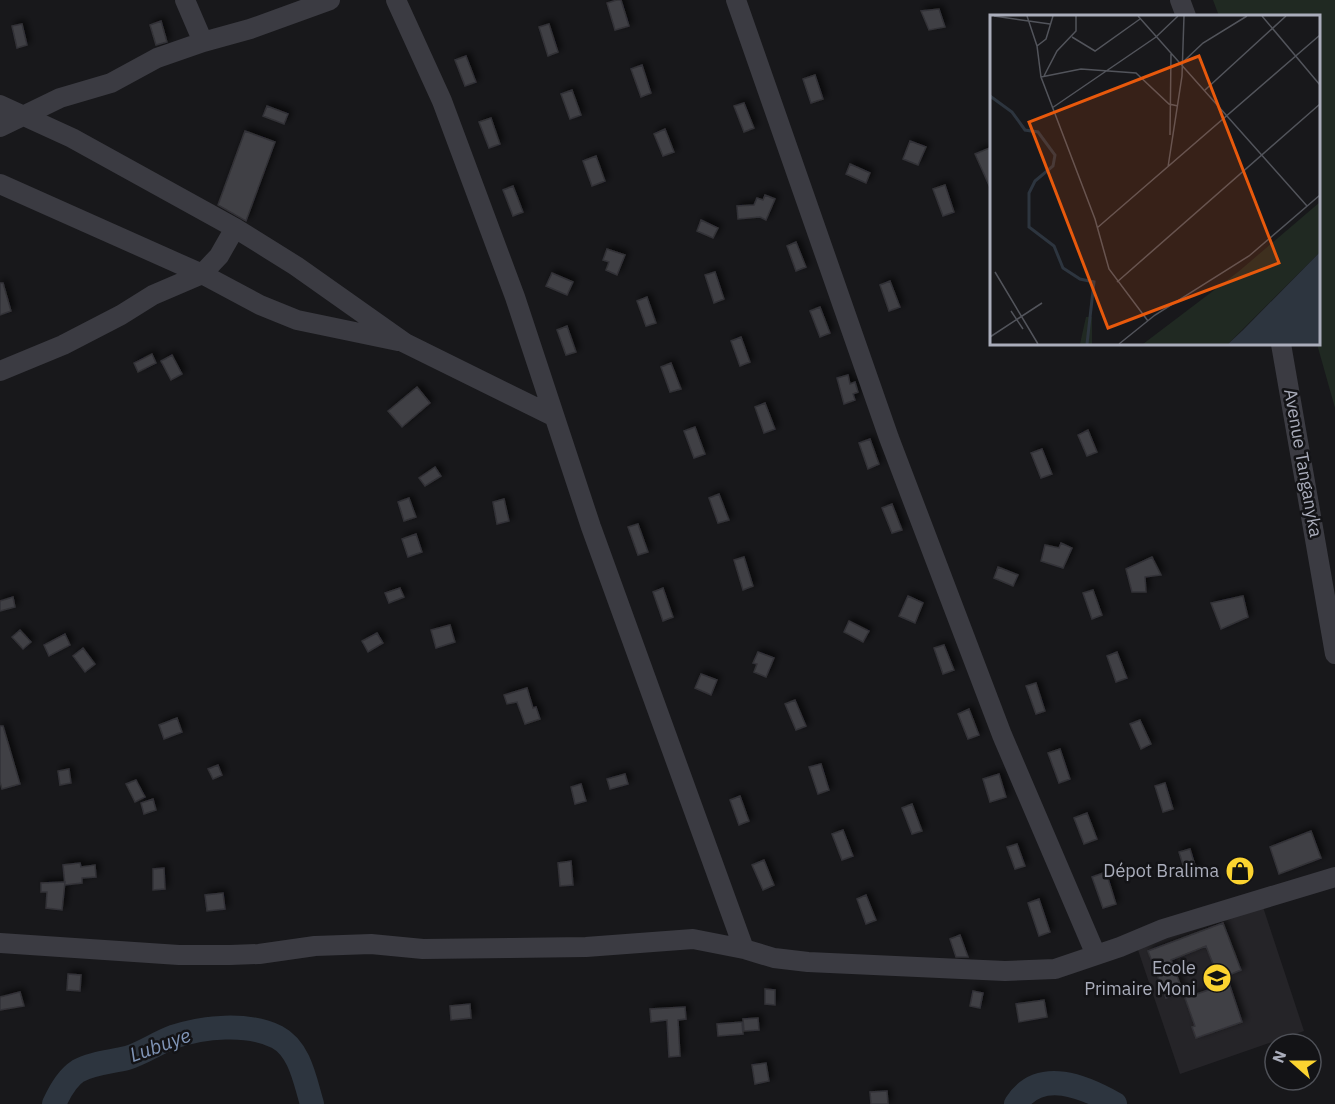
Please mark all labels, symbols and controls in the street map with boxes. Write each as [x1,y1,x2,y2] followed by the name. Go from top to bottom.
[990,15,1320,345] inset map
[1279,387,1328,539] street label: Avenue Tanganyka
[1224,855,1256,887] shop icon: Dépot Bralima
[1103,859,1219,882] place label: Dépot Bralima
[1084,956,1196,1000] place label: Ecole Primaire Moni
[1201,962,1233,994] school or university icon: Ecole Primaire Moni
[126,1021,194,1068] water label: Lubuye
[1263,1032,1323,1092] north arrow
[1268,1048,1290,1066] text: N

